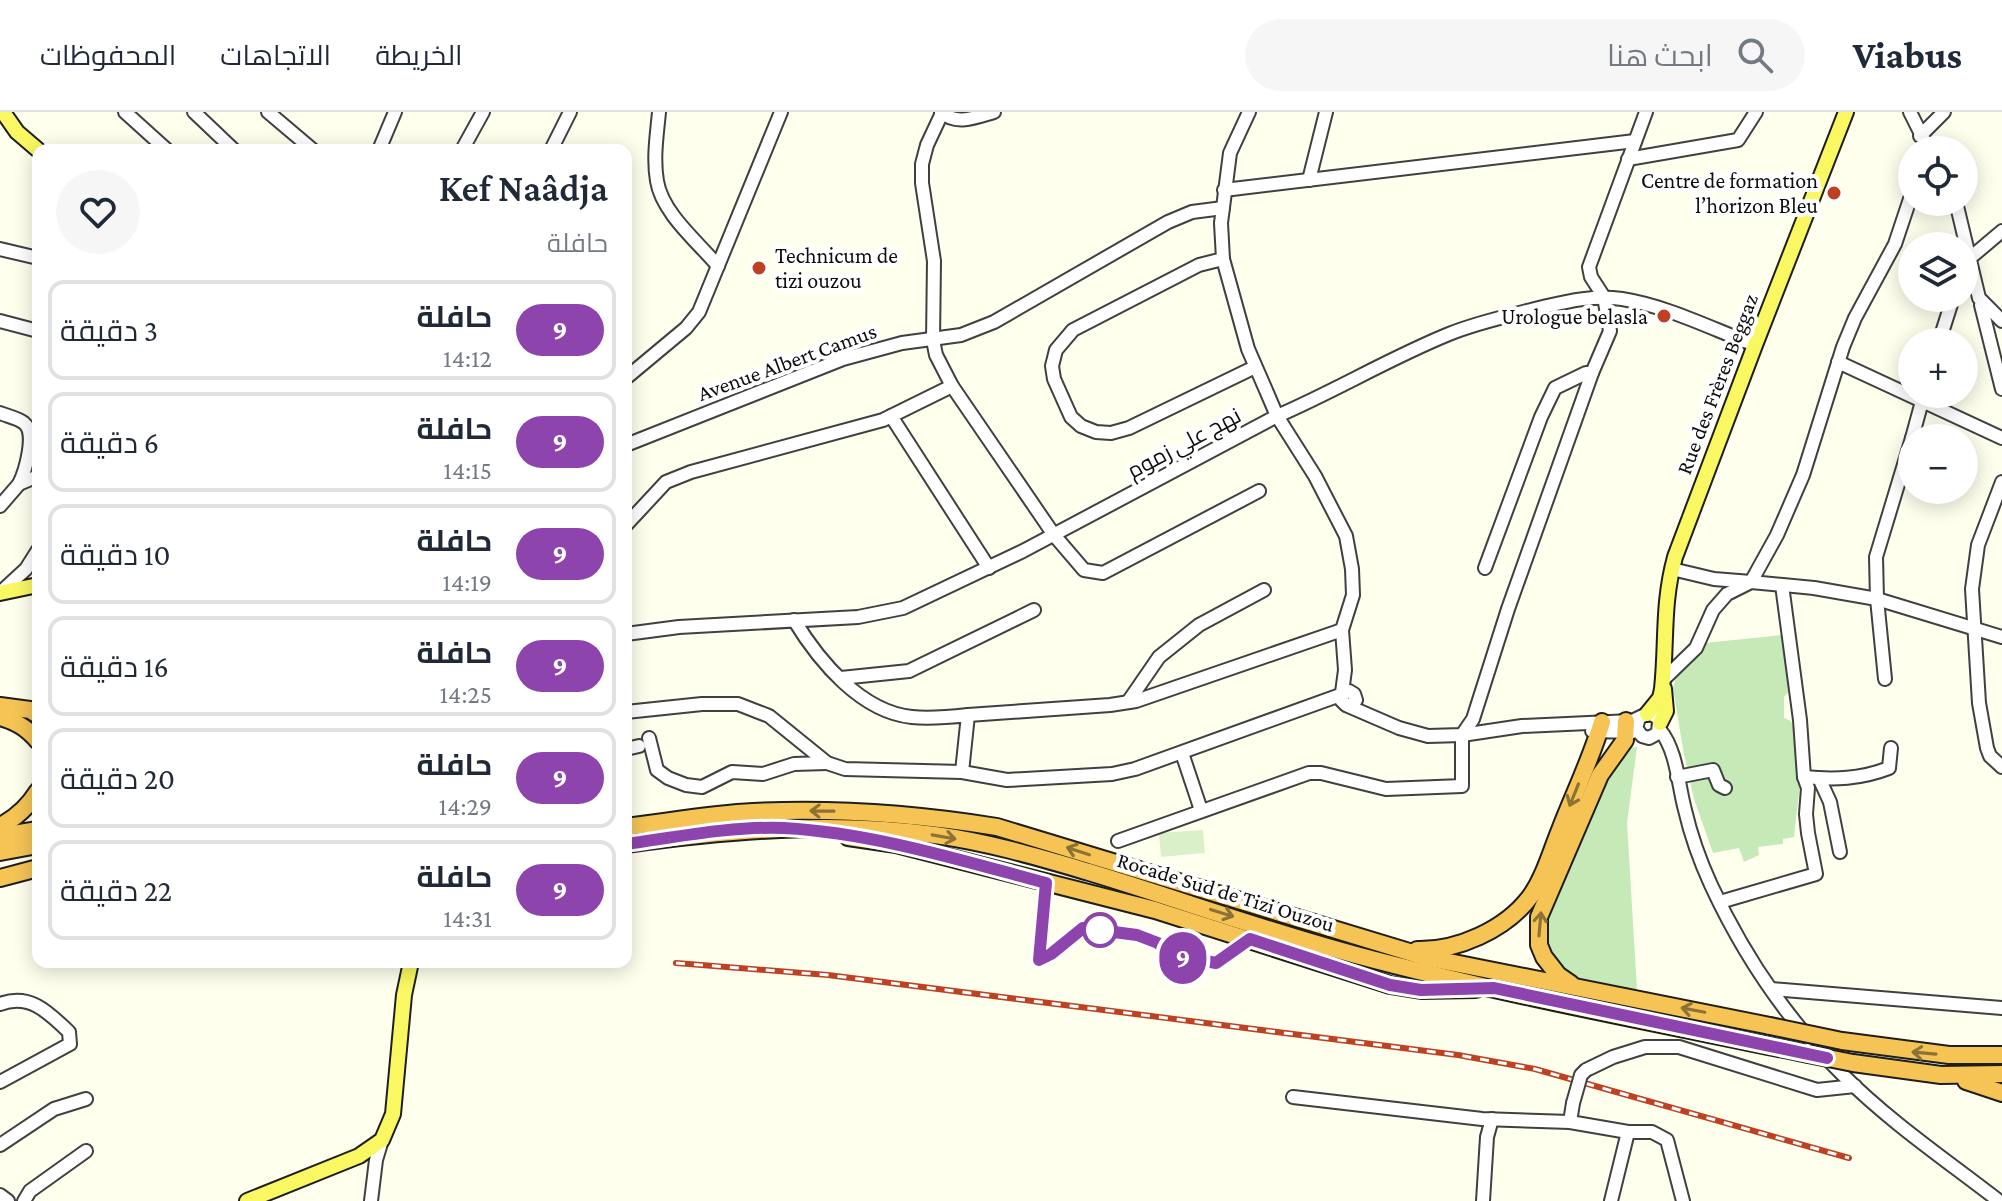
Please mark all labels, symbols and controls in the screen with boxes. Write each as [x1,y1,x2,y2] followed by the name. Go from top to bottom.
[1245,19,1805,91] search box
[1733,33,1777,77] icon: search
[1853,34,1962,76] text: Viabus
[1607,39,1713,72] text: ابحث هنا
[40,40,176,71] text: المحفوظات
[220,40,331,71] text: الاتجاهات
[375,40,463,71] text: الخريطة
[1898,136,1978,504] map controls
[1898,136,1978,216] button: locate
[439,167,608,209] text: Kef Naâdja
[1641,168,1818,218] place label: Centre de formation l’horizon Bleu
[56,170,140,254] button: heart
[1825,184,1843,202] marker: Centre de formation l’horizon Bleu
[547,229,608,258] text: حافلة
[1898,232,1978,312] button: layers
[775,243,898,293] place label: Technicum de tizi ouzou
[750,259,768,277] marker: Technicum de tizi ouzou
[1671,290,1763,478] street label: Rue des Frères Beggaz
[417,300,492,333] text: حافلة
[1501,304,1648,329] place label: Urologue belasla
[1655,307,1673,325] marker: Urologue belasla
[60,314,158,347] text: 3 دقيقة
[552,314,568,345] text: 9
[694,318,880,406] street label: Avenue Albert Camus
[1898,328,1978,408] button: +
[443,344,492,373] text: 14:12
[1123,403,1247,487] street label: نهج علي زموم
[417,412,492,445] text: حافلة
[1898,424,1978,504] button: −
[60,426,159,459] text: 6 دقيقة
[552,426,568,457] text: 9
[443,456,492,485] text: 14:15
[417,524,492,557] text: حافلة
[60,538,171,571] text: 10 دقيقة
[552,538,568,569] text: 9
[442,568,492,597] text: 14:19
[417,636,492,669] text: حافلة
[60,650,169,683] text: 16 دقيقة
[552,650,568,681] text: 9
[439,680,492,709] text: 14:25
[417,748,492,781] text: حافلة
[60,762,175,795] text: 20 دقيقة
[552,762,568,793] text: 9
[1566,782,1580,806] one-way arrow
[439,792,492,821] text: 14:29
[809,804,836,819] one-way arrow
[931,830,956,845] one-way arrow
[1065,843,1090,858] one-way arrow
[1114,847,1338,937] street label: Rocade Sud de Tizi Ouzou
[417,860,492,893] text: حافلة
[60,874,172,907] text: 22 دقيقة
[552,874,568,905] text: 9
[443,904,492,933] text: 14:31
[1208,906,1234,921] one-way arrow
[1533,912,1548,938] one-way arrow
[1083,913,1117,947] unlabelled marker
[1157,932,1209,984] line badge: 9
[1175,942,1191,973] text: 9
[1681,1002,1706,1017] one-way arrow
[1911,1045,1938,1060] one-way arrow

